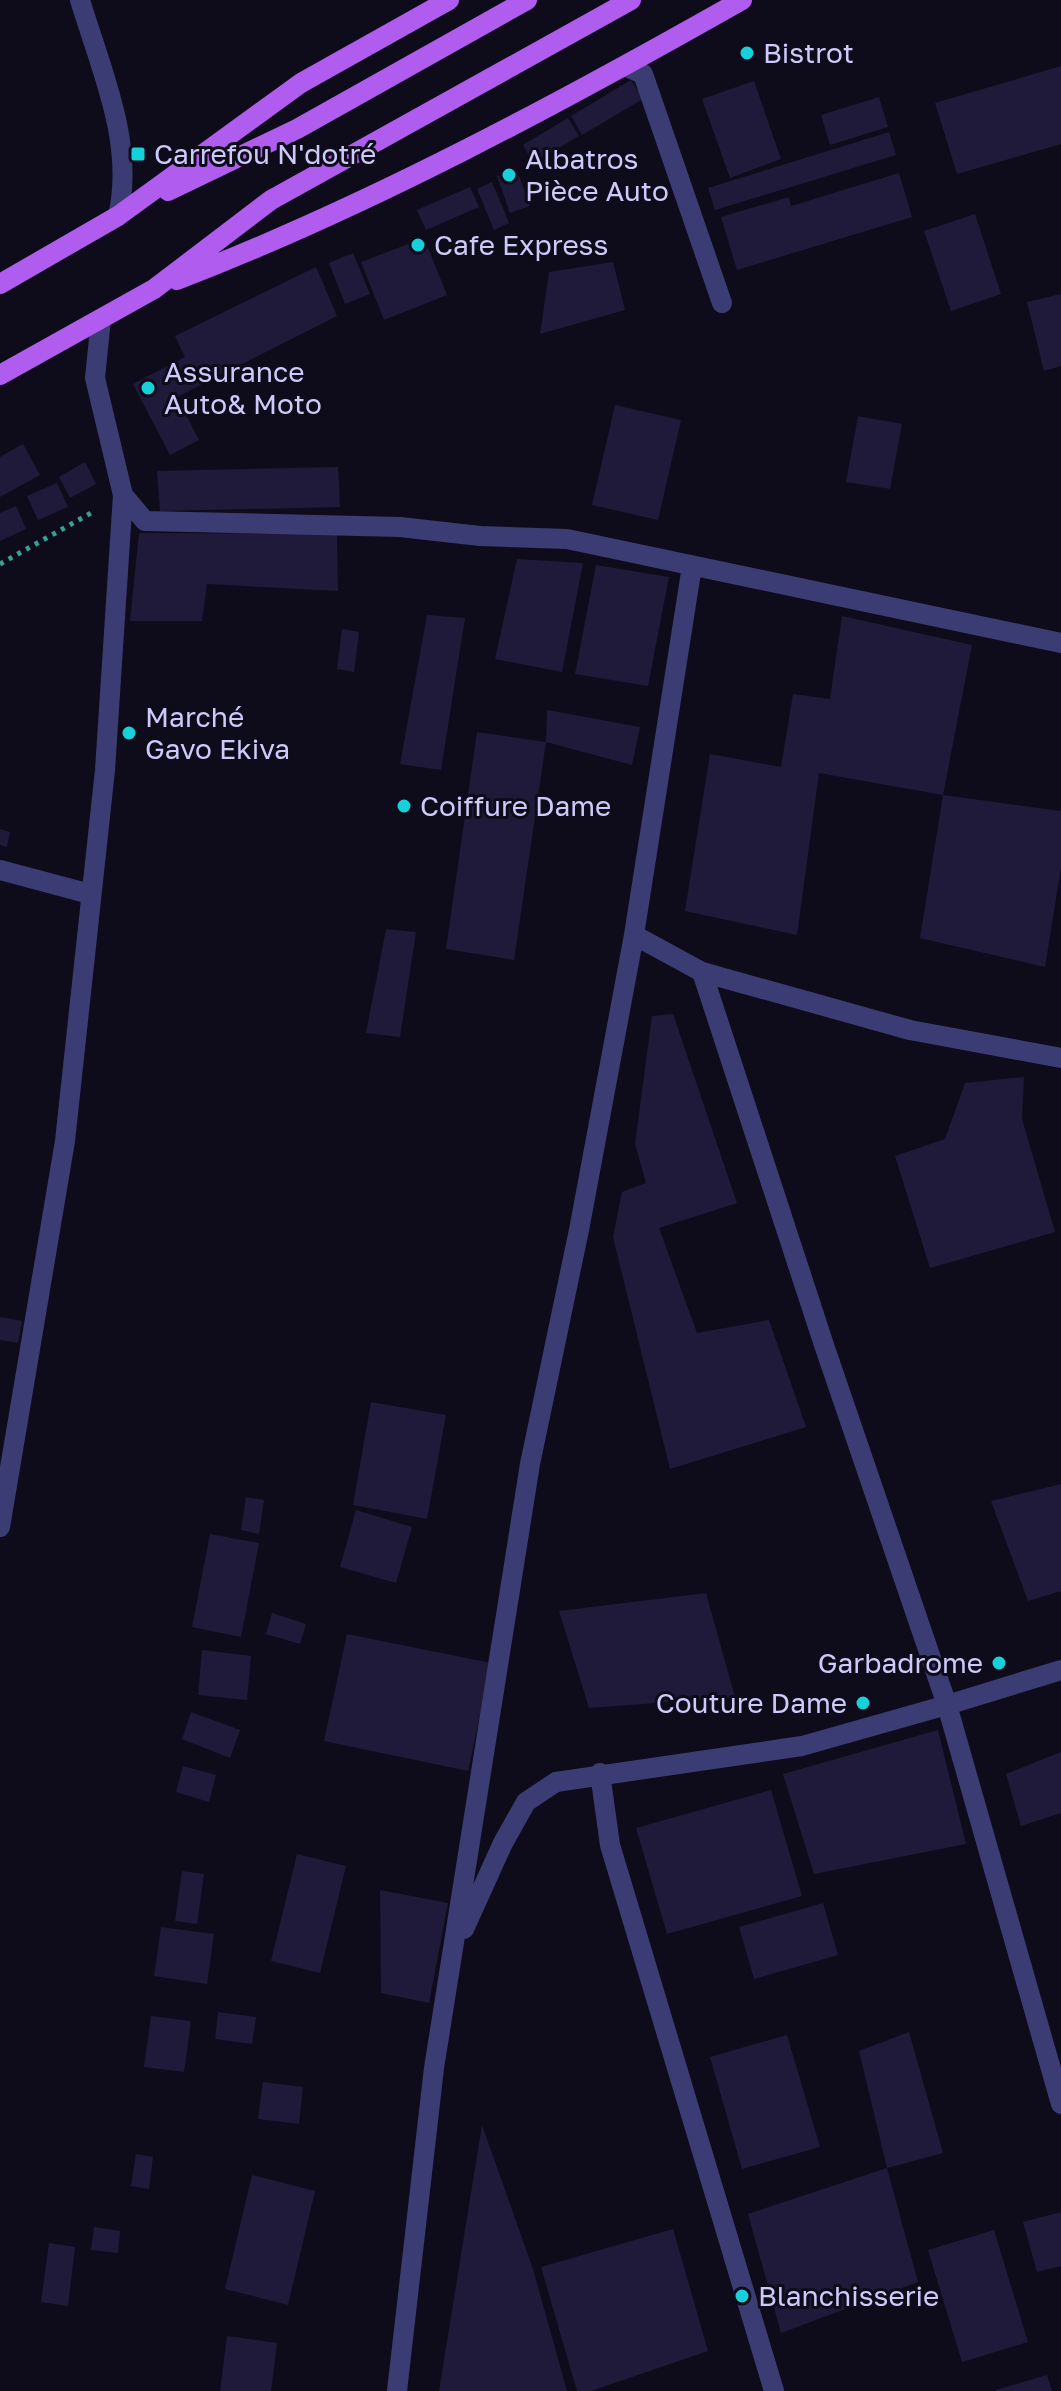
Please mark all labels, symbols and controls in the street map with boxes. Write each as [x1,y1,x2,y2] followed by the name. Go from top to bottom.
[763,36,854,69] place label: Bistrot
[738,44,756,62] marker: Bistrot
[154,137,376,170] place label: Carrefou N'dotré
[525,142,669,207] place label: Albatros Pièce Auto
[129,145,147,163] marker: Carrefou N'dotré
[500,166,518,184] marker: Albatros Pièce Auto
[434,228,608,261] place label: Cafe Express
[409,236,427,254] marker: Cafe Express
[164,355,322,420] place label: Assurance Auto& Moto
[139,379,157,397] marker: Assurance Auto& Moto
[145,700,290,765] place label: Marché Gavo Ekiva
[120,724,138,742] marker: Marché Gavo Ekiva
[420,789,611,822] place label: Coiffure Dame
[395,797,413,815] marker: Coiffure Dame
[818,1646,983,1679] place label: Garbadrome
[990,1654,1008,1672] marker: Garbadrome
[656,1686,847,1719] place label: Couture Dame
[854,1694,872,1712] marker: Couture Dame
[758,2279,939,2312] place label: Blanchisserie
[733,2287,751,2305] marker: Blanchisserie

